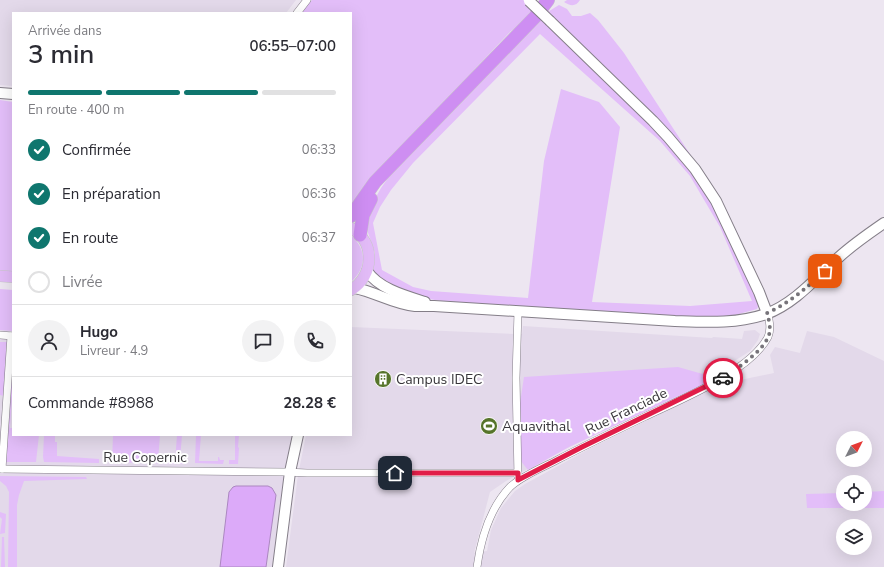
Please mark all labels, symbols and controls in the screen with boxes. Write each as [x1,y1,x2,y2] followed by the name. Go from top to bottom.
[28,22,102,40] text: Arrivée dans
[249,36,336,56] text: 06:55–07:00
[28,37,94,72] text: 3 min
[28,101,124,119] text: En route · 400 m
[28,139,50,161] icon: check
[62,140,131,160] text: Confirmée
[302,141,336,159] text: 06:33
[28,183,50,205] icon: check
[62,184,161,204] text: En préparation
[302,185,336,203] text: 06:36
[28,227,50,249] icon: check
[62,228,118,248] text: En route
[302,229,336,247] text: 06:37
[808,254,842,288] pin
[814,260,836,282] icon: bag
[62,272,103,292] text: Livrée
[28,320,70,362] button: person
[242,320,284,362] button: chat
[294,320,336,362] button: phone
[80,322,118,342] text: Hugo
[80,342,148,360] text: Livreur · 4.9
[703,358,743,398] courier
[712,367,734,389] icon: car
[373,369,393,389] building icon: Campus IDEC
[396,370,482,389] place label: Campus IDEC
[582,383,670,439] street label: Rue Franciade
[28,393,154,413] text: Commande #8988
[283,393,336,413] text: 28.28 €
[479,416,499,436] sports icon: Aquavithal
[502,417,571,436] place label: Aquavithal
[836,431,872,467] north arrow
[836,431,872,555] map controls
[103,448,187,467] street label: Rue Copernic
[378,456,412,490] pin
[384,462,406,484] icon: home
[836,475,872,511] button: locate
[836,519,872,555] button: layers

